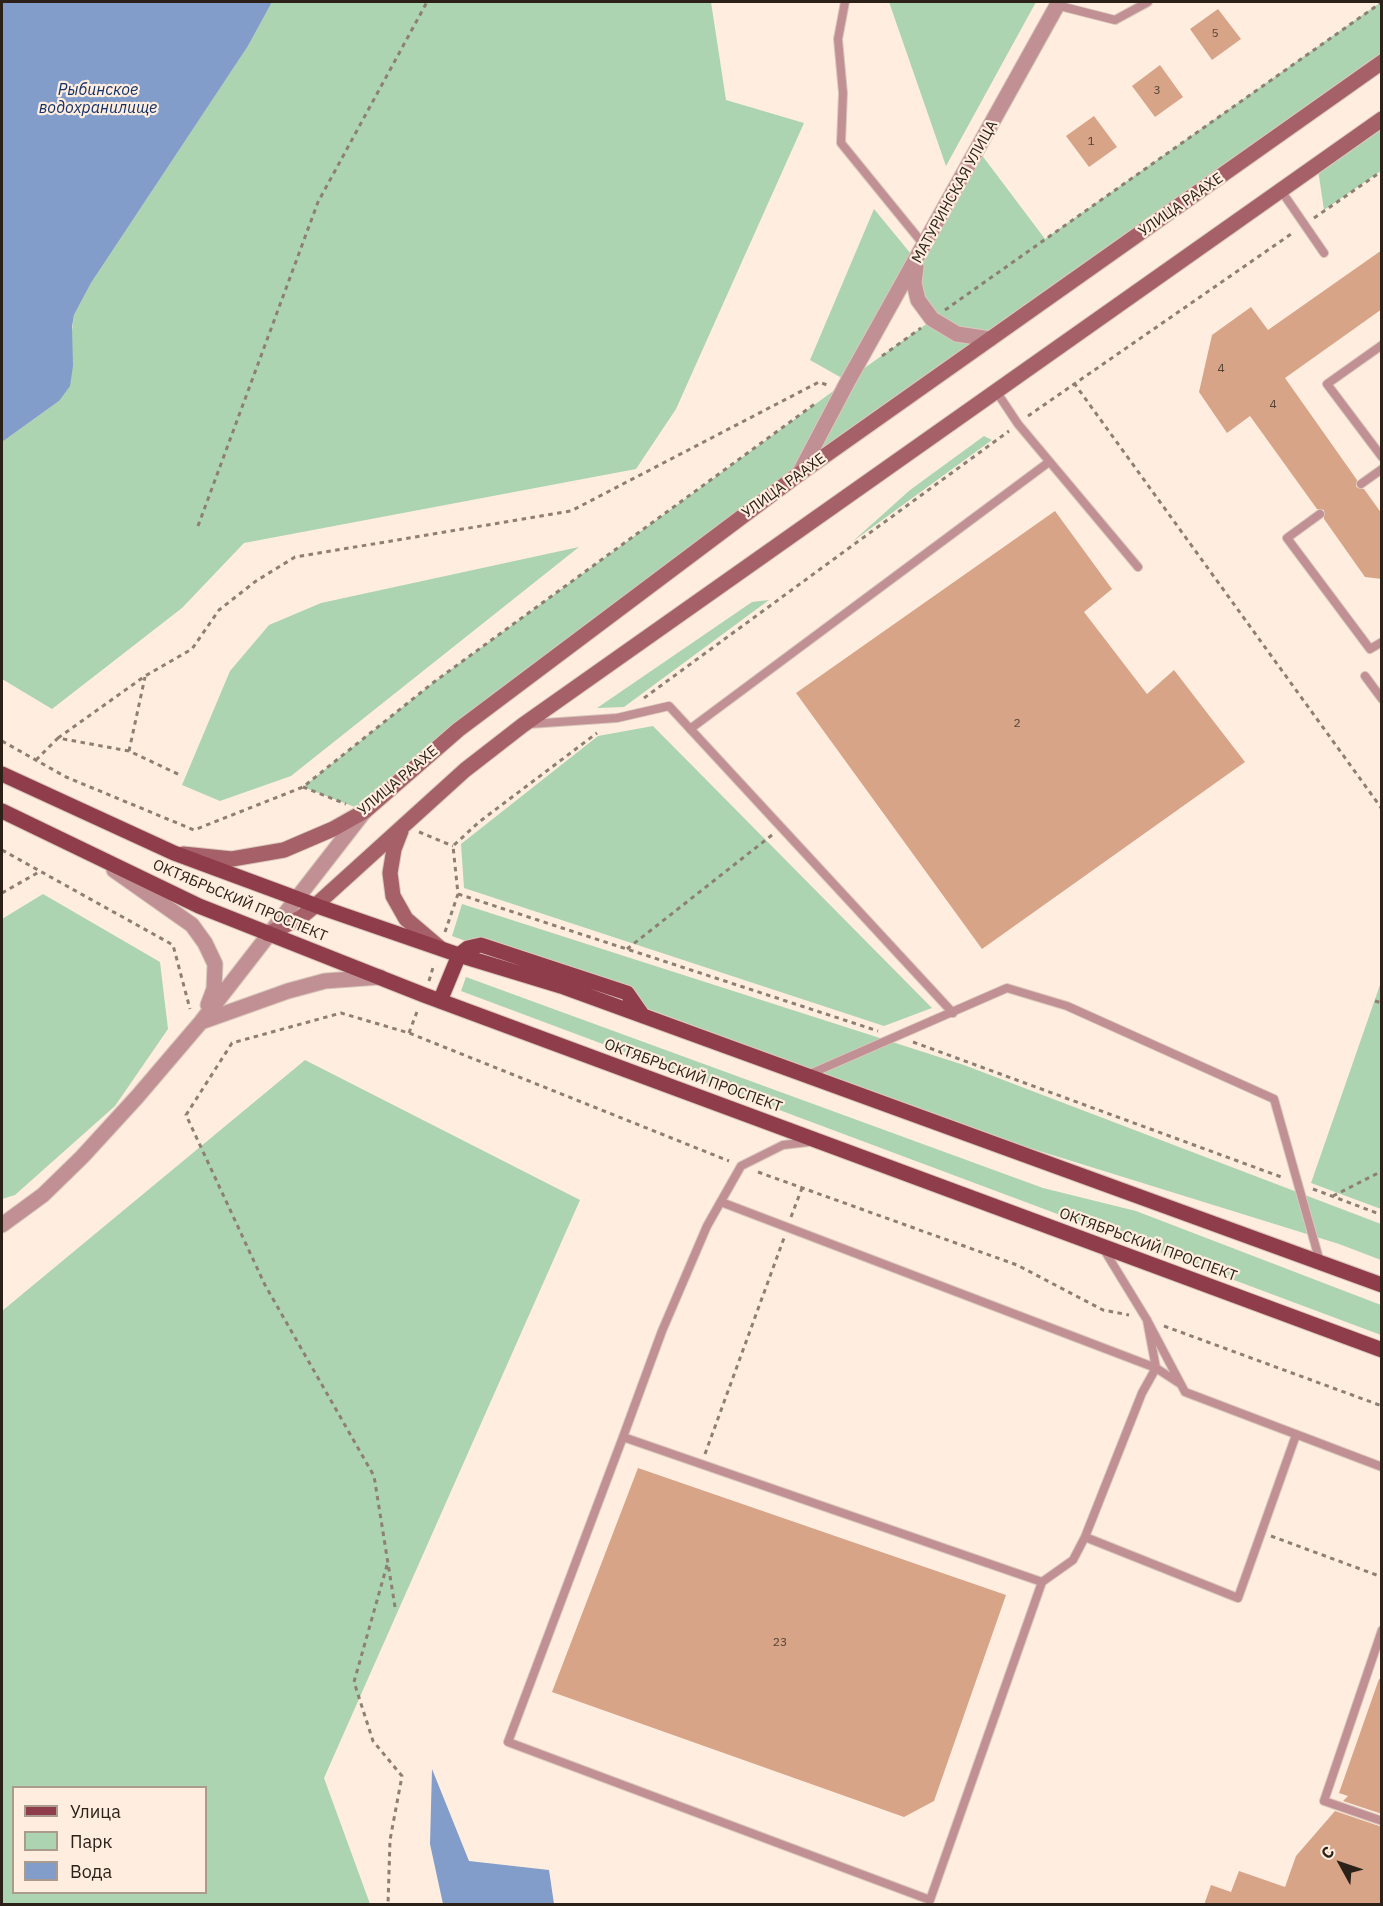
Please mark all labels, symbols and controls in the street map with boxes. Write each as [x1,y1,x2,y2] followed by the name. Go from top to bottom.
[1211,27,1219,41] house number: 5
[39,80,157,118] water label: Рыбинское водохранилище
[1153,84,1161,98] house number: 3
[908,118,1002,266] street label: МАТУРИНСКАЯ УЛИЦА
[1087,135,1095,149] house number: 1
[1135,169,1227,241] street label: УЛИЦА РААХЕ
[1217,362,1225,376] house number: 4
[1269,398,1277,412] house number: 4
[739,450,829,522] street label: УЛИЦА РААХЕ
[1013,717,1021,731] house number: 2
[354,742,442,820] street label: УЛИЦА РААХЕ
[150,856,330,946] street label: ОКТЯБРЬСКИЙ ПРОСПЕКТ
[602,1035,784,1117] street label: ОКТЯБРЬСКИЙ ПРОСПЕКТ
[1057,1204,1239,1286] street label: ОКТЯБРЬСКИЙ ПРОСПЕКТ
[773,1636,787,1650] house number: 23
[12,1786,207,1894] legend
[70,1800,121,1823] text: Улица
[70,1830,112,1853] text: Парк
[1311,1834,1371,1894] north arrow
[1316,1842,1338,1863] text: С
[70,1860,112,1883] text: Вода

